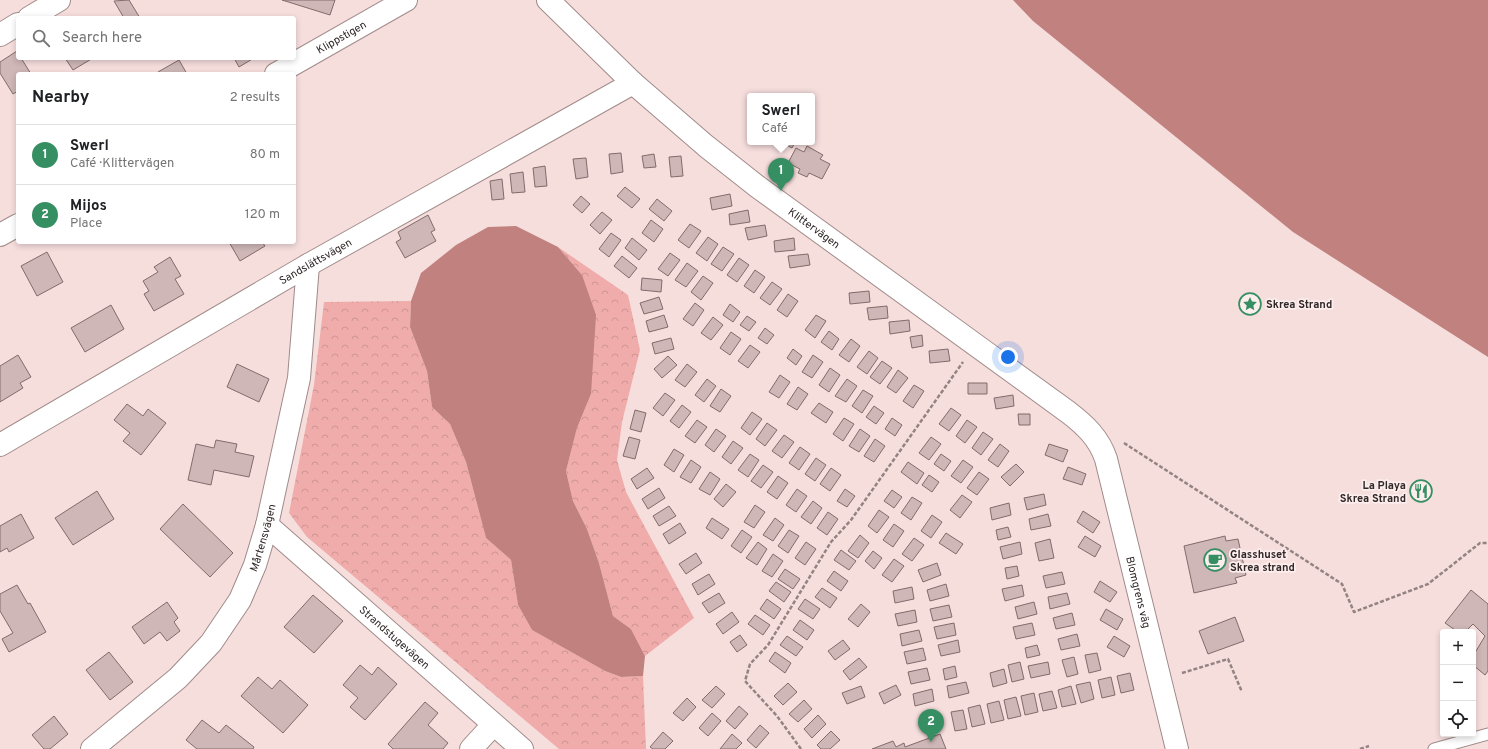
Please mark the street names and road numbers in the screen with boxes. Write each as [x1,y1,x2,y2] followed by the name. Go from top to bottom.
[314,18,369,58] street label: Klippstigen
[785,205,843,252] street label: Klittervägen
[277,236,355,288] street label: Sandslättsvägen
[247,503,279,574] street label: Mårtensvägen
[1122,555,1153,630] street label: Blomgrens väg
[356,603,432,673] street label: Strandstugevägen

